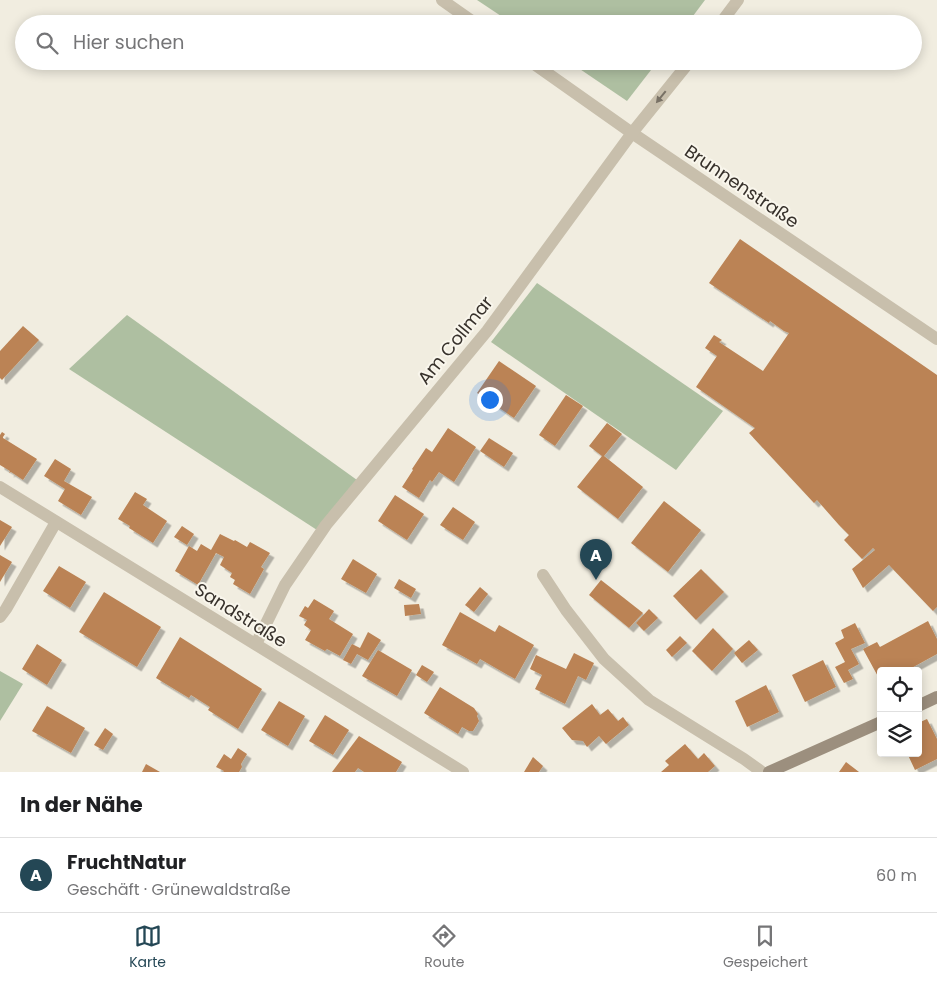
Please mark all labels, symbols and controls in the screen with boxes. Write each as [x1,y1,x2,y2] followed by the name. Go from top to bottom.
[15,15,922,70] search box
[33,29,61,57] icon: search
[73,29,184,56] text: Hier suchen
[655,90,666,103] one-way arrow
[680,138,804,234] street label: Brunnenstraße
[412,290,499,390] street label: Am Collmar
[477,387,503,413] your location
[580,539,612,580] pin: A
[190,577,292,653] street label: Sandstraße
[877,667,922,757] map controls
[877,667,922,712] button: locate
[877,712,922,757] button: layers
[20,790,143,819] text: In der Nähe
[67,849,186,876] text: FruchtNatur
[30,864,42,887] text: A
[876,864,917,887] text: 60 m
[67,878,291,901] text: Geschäft · Grünewaldstraße
[129,922,166,973] tab: Karte
[424,922,465,973] tab: Route
[723,922,808,973] tab: Gespeichert

